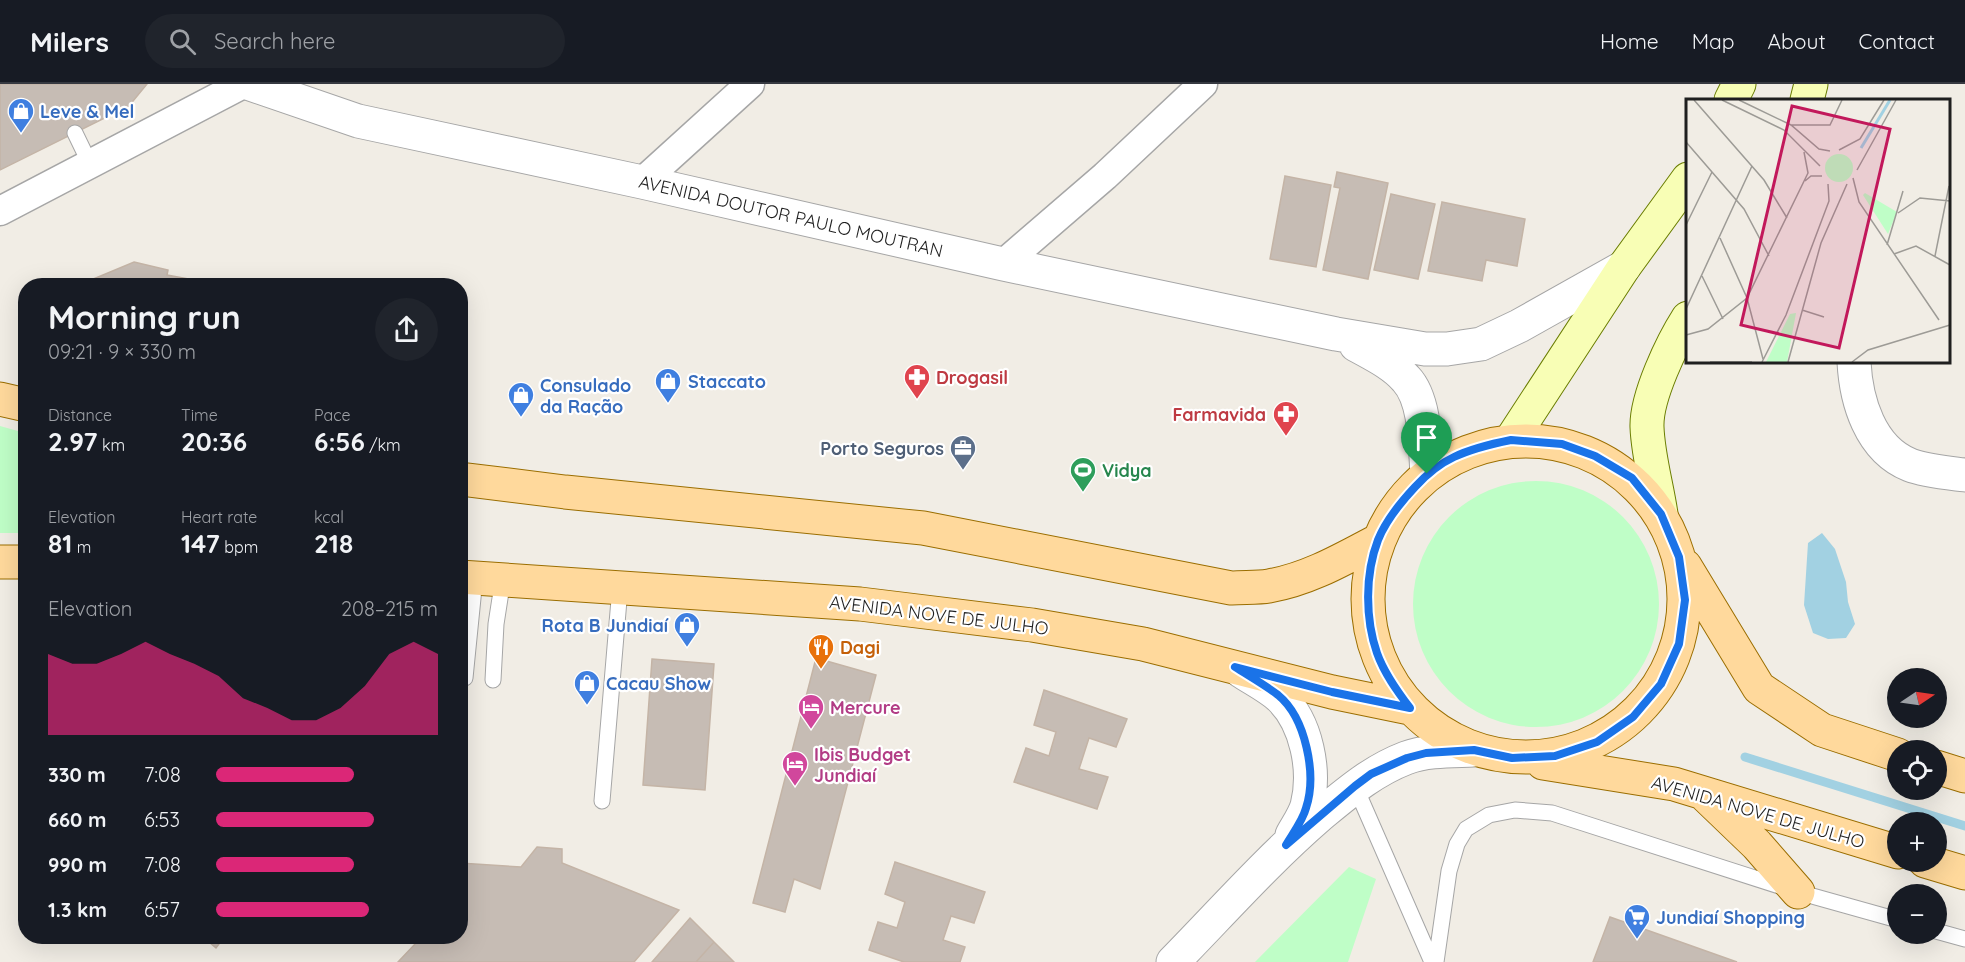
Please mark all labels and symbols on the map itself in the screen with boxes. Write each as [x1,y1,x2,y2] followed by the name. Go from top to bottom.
[6,96,36,134] shop icon: Leve & Mel
[1686,99,1950,363] inset map
[40,100,134,123] place label: Leve & Mel
[637,170,945,262] street label: AVENIDA DOUTOR PAULO MOUTRAN
[902,362,932,400] pharmacy icon: Drogasil
[653,366,683,404] shop icon: Staccato
[936,366,1008,389] place label: Drogasil
[688,370,766,393] place label: Staccato
[540,374,631,418] place label: Consulado da Ração
[506,380,536,418] shop icon: Consulado da Ração
[1271,399,1301,437] pharmacy icon: Farmavida
[1172,403,1266,426] place label: Farmavida
[1401,412,1452,474] pin
[948,433,978,471] office icon: Porto Seguros
[820,437,944,460] place label: Porto Seguros
[1068,455,1098,493] sports icon: Vidya
[1102,459,1152,482] place label: Vidya
[828,590,1050,640] street label: AVENIDA NOVE DE JULHO
[672,610,702,648] shop icon: Rota B Jundiaí
[542,614,669,637] place label: Rota B Jundiaí
[806,632,836,670] restaurant icon: Dagi
[840,636,880,659] place label: Dagi
[572,668,602,706] shop icon: Cacau Show
[1887,668,1947,728] north arrow
[606,672,711,695] place label: Cacau Show
[796,692,826,730] hotel icon: Mercure
[830,696,901,719] place label: Mercure
[814,743,911,787] place label: Ibis Budget Jundiaí
[780,749,810,787] hotel icon: Ibis Budget Jundiaí
[1649,771,1867,853] street label: AVENIDA NOVE DE JULHO
[1622,902,1652,940] supermarket icon: Jundiaí Shopping
[1656,906,1805,929] place label: Jundiaí Shopping

